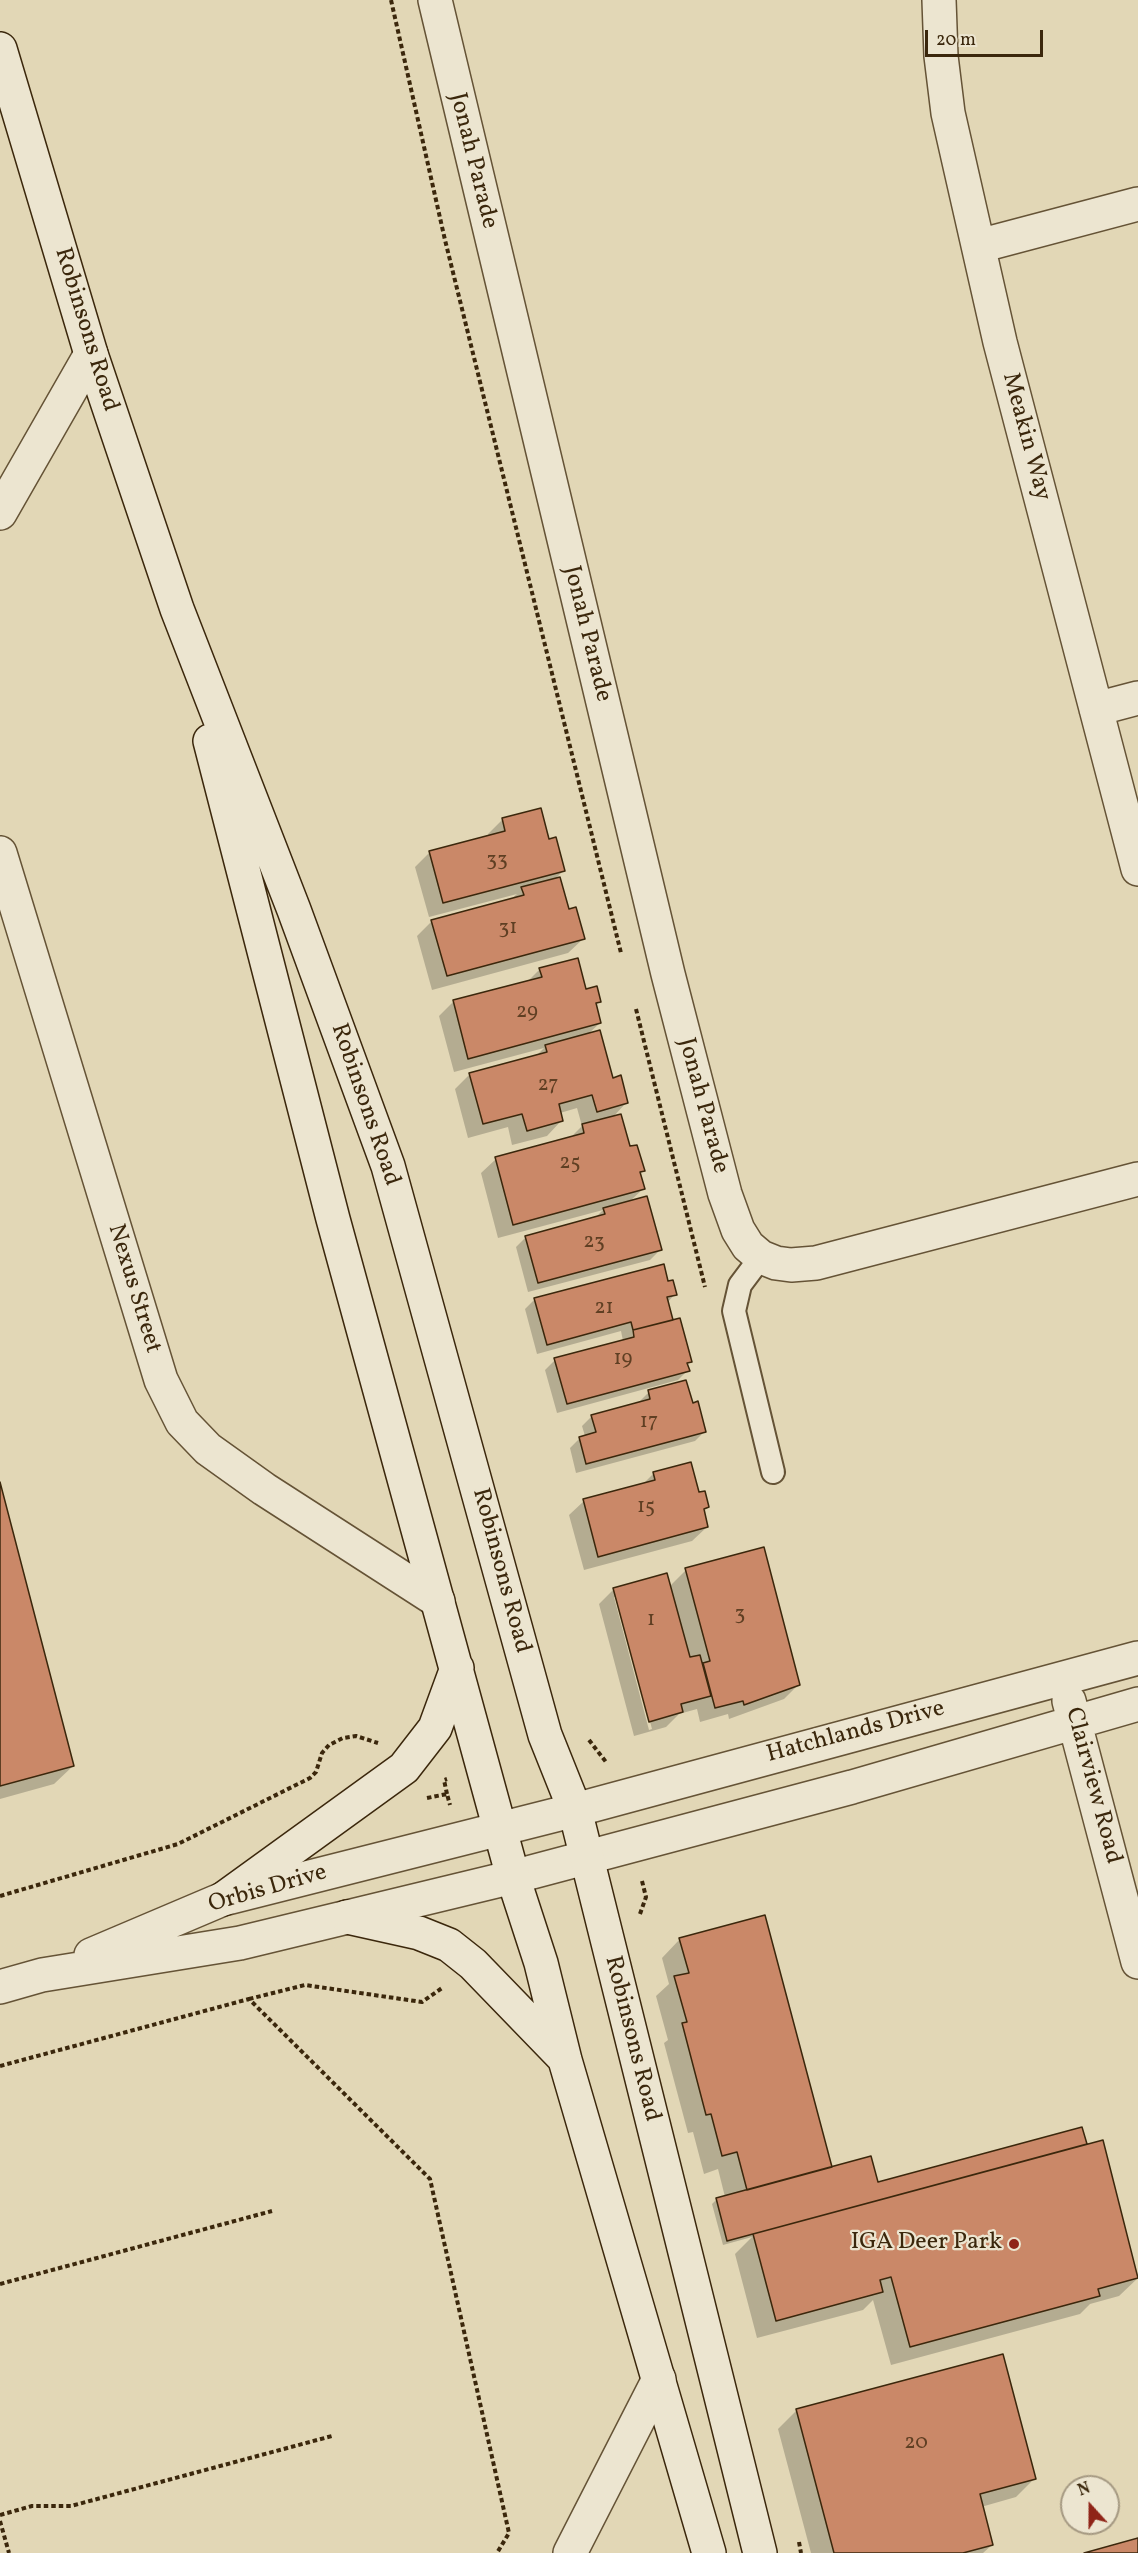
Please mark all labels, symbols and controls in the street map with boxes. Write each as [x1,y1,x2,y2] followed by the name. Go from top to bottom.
[928,18,1046,56] scale bar
[936,28,976,53] text: 20 m
[441,90,503,232] street label: Jonah Parade
[46,245,124,415] street label: Robinsons Road
[994,370,1056,504] street label: Meakin Way
[555,563,617,705] street label: Jonah Parade
[486,848,508,874] house number: 33
[499,916,517,942] house number: 31
[516,1000,538,1026] house number: 29
[323,1020,405,1190] street label: Robinsons Road
[670,1035,734,1177] street label: Jonah Parade
[538,1073,558,1099] house number: 27
[559,1151,581,1177] house number: 25
[100,1221,166,1357] street label: Nexus Street
[583,1230,605,1256] house number: 23
[594,1296,614,1322] house number: 21
[613,1347,633,1373] house number: 19
[640,1410,658,1436] house number: 17
[464,1485,536,1657] street label: Robinsons Road
[637,1495,655,1521] house number: 15
[735,1602,745,1628] house number: 3
[647,1608,655,1634] house number: 1
[764,1695,948,1771] street label: Hatchlands Drive
[1057,1705,1127,1867] street label: Clairview Road
[206,1859,330,1921] street label: Orbis Drive
[596,1953,666,2125] street label: Robinsons Road
[851,2230,1002,2258] place label: IGA Deer Park
[1007,2237,1021,2251] marker: IGA Deer Park
[904,2431,928,2457] house number: 20
[1060,2475,1120,2535] north arrow
[1075,2478,1094,2502] text: N

